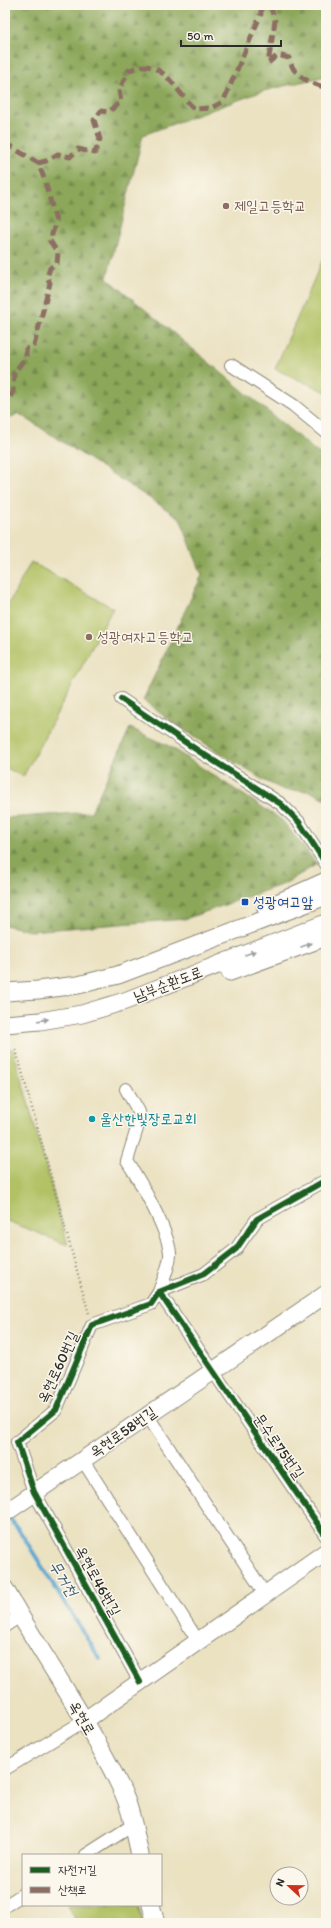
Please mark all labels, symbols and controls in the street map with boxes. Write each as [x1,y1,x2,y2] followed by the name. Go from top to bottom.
[181,22,281,48] scale bar
[187,29,213,43] text: 50 m
[234,197,306,215] place label: 제일고등학교
[221,201,231,211] marker: 제일고등학교
[97,628,194,646] place label: 성광여자고등학교
[84,632,94,642] marker: 성광여자고등학교
[253,893,313,911] place label: 성광여고앞
[240,897,250,907] marker: 성광여고앞
[300,941,312,947] one-way arrow
[244,949,256,955] one-way arrow
[131,963,205,1005] street label: 남부순환도로
[37,1017,50,1023] one-way arrow
[100,1110,197,1128] place label: 울산한빛장로교회
[87,1114,97,1124] marker: 울산한빛장로교회
[33,1328,83,1406] street label: 옥현로60번길
[87,1403,159,1461] street label: 옥현로58번길
[250,1410,308,1482] street label: 문수로75번길
[71,1543,125,1619] street label: 옥현로46번길
[45,1557,83,1601] water label: 무거천
[65,1698,99,1738] street label: 옥현로
[22,1854,162,1906] legend
[58,1863,97,1877] text: 자전거길
[269,1866,309,1906] north arrow
[273,1877,288,1888] text: N
[58,1883,87,1897] text: 산책로

